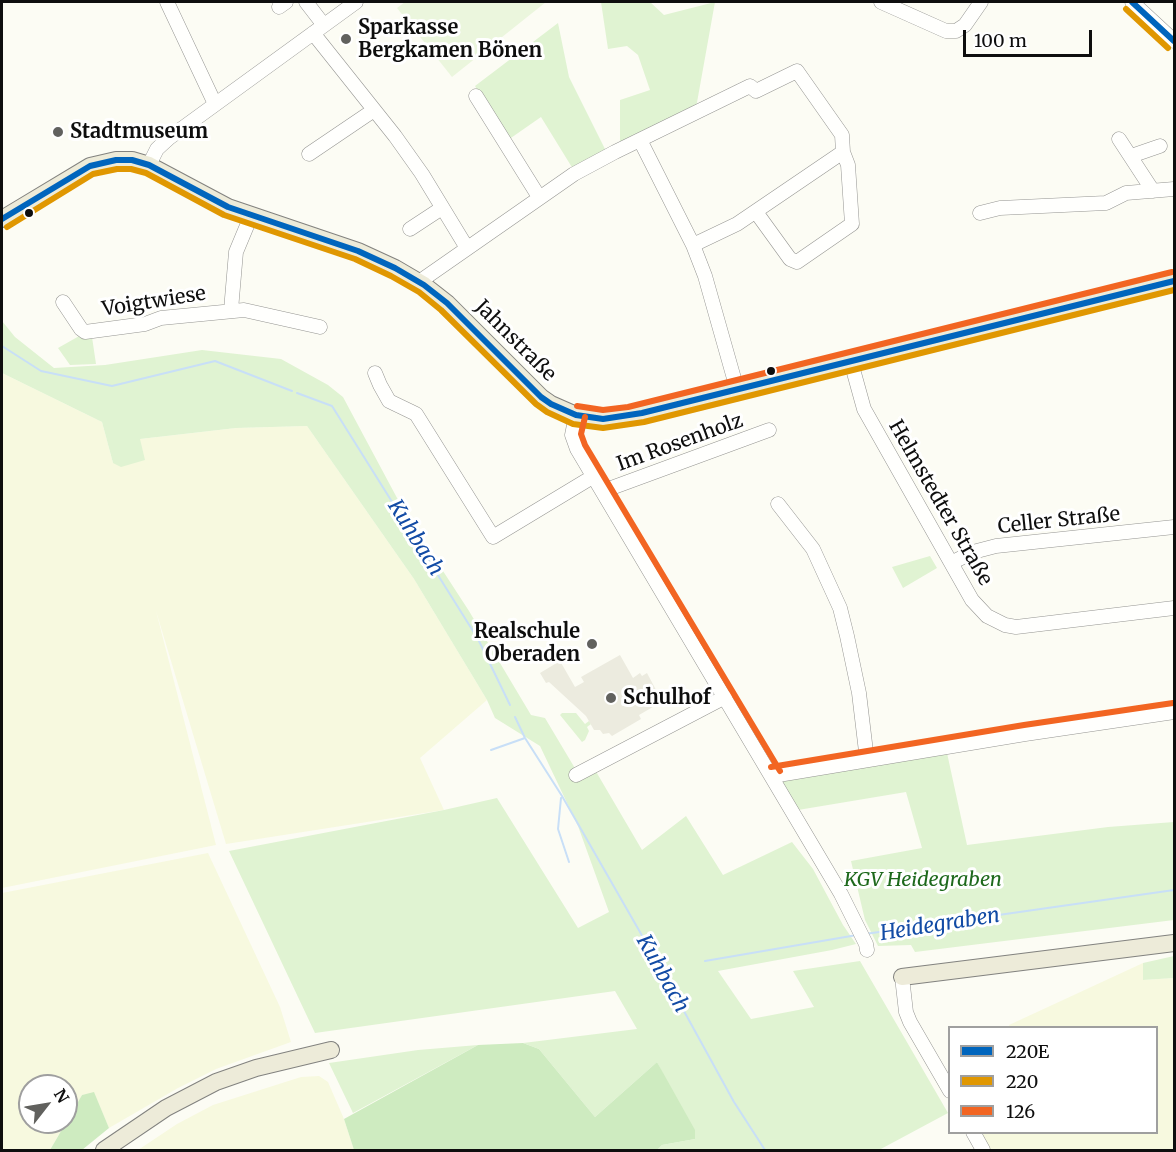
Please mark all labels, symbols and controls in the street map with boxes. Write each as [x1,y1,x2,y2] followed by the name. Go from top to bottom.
[358,16,542,63] place label: Sparkasse Bergkamen Bönen
[966,18,1095,56] scale bar
[974,29,1027,52] text: 100 m
[339,32,353,46] marker: Sparkasse Bergkamen Bönen
[70,120,208,144] place label: Stadtmuseum
[51,125,65,139] marker: Stadtmuseum
[23,207,35,219] unlabelled marker
[100,282,208,322] street label: Voigtwiese
[469,295,561,387] street label: Jahnstraße
[765,365,777,377] unlabelled marker
[614,409,746,477] street label: Im Rosenholz
[883,416,997,590] street label: Helmstedter Straße
[382,495,448,581] water label: Kuhbach
[997,503,1121,539] street label: Celler Straße
[474,620,580,667] place label: Realschule Oberaden
[585,637,599,651] marker: Realschule Oberaden
[623,686,711,710] place label: Schulhof
[604,691,618,705] marker: Schulhof
[844,868,1002,892] park label: KGV Heidegraben
[878,903,1002,947] water label: Heidegraben
[630,931,694,1017] water label: Kuhbach
[948,1026,1158,1134] legend
[1006,1040,1049,1063] text: 220E
[1006,1070,1038,1093] text: 220
[18,1074,78,1134] north arrow
[50,1085,74,1106] text: N
[1006,1100,1035,1123] text: 126

